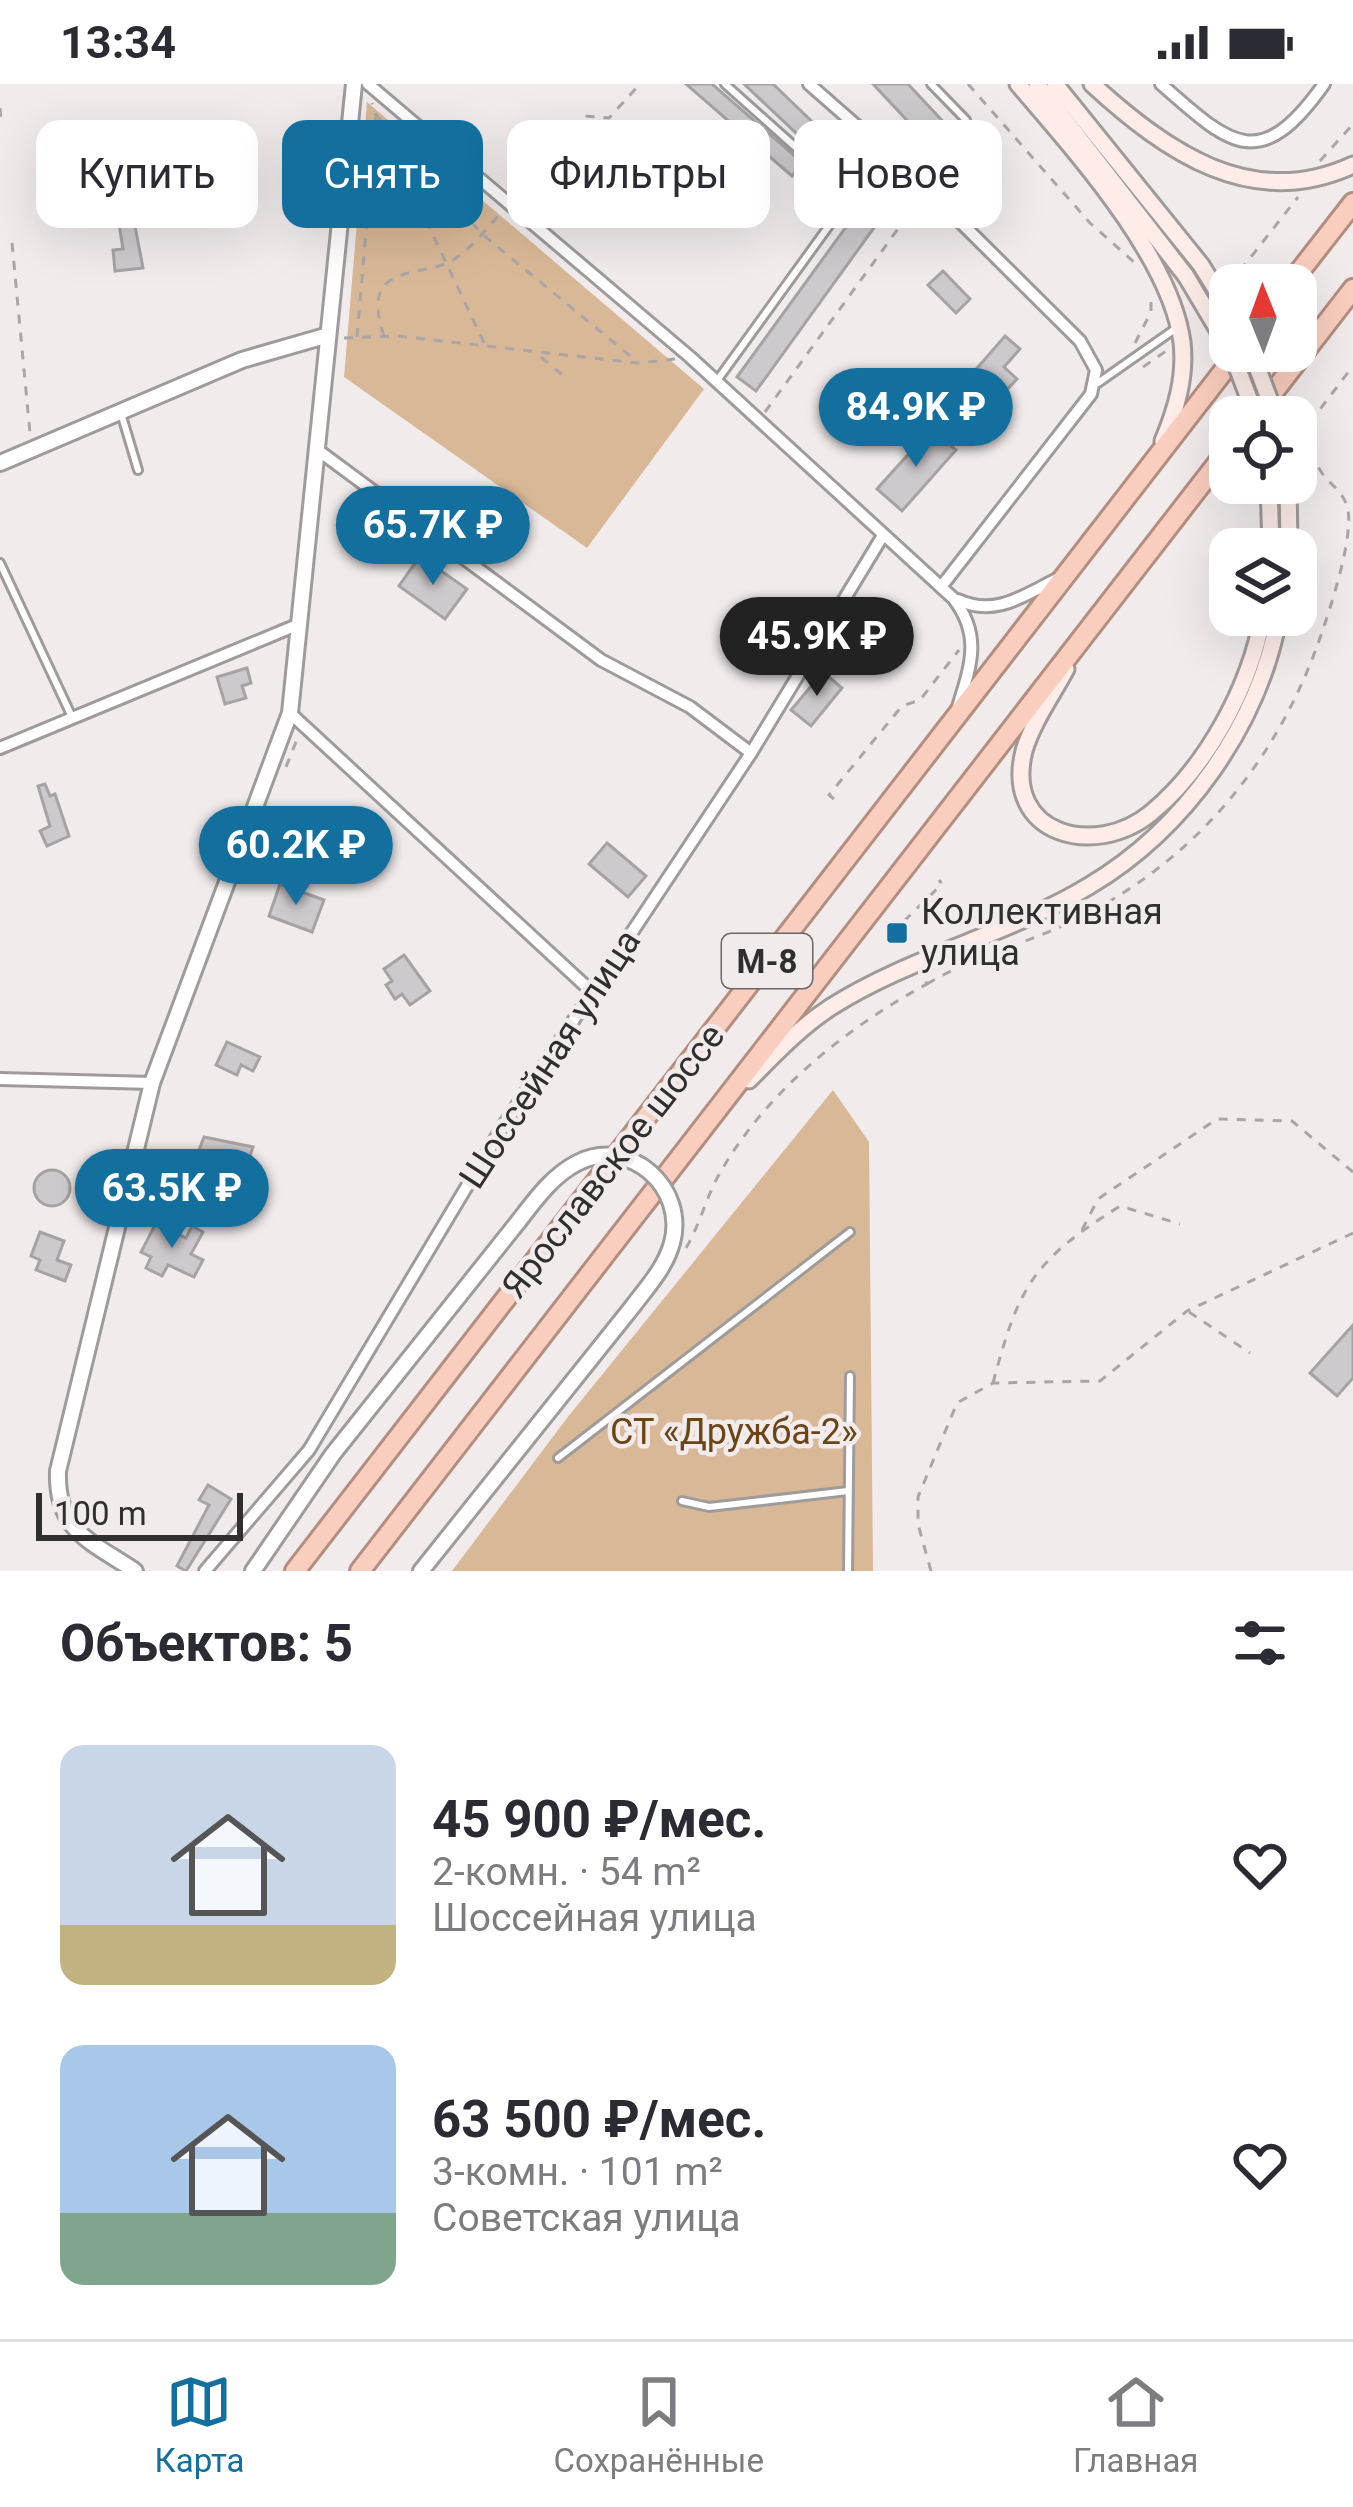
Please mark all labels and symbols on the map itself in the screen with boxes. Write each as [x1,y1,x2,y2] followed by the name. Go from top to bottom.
[1209,264,1317,372] north arrow
[805,368,1027,470] pin: 84.9K ₽
[322,486,544,588] pin: 65.7K ₽
[706,597,928,699] pin: 45.9K ₽
[185,806,407,908] pin: 60.2K ₽
[921,891,1163,974] place label: Коллективная улица
[884,920,910,946] marker: Коллективная улица
[451,922,649,1196] street label: Шоссейная улица
[722,934,812,988] road number: М-8
[493,1016,733,1306] street label: Ярославское шоссе
[61,1149,283,1251] pin: 63.5K ₽
[610,1411,858,1453] park label: СТ «Дружба-2»
[36,1487,243,1540] scale bar

